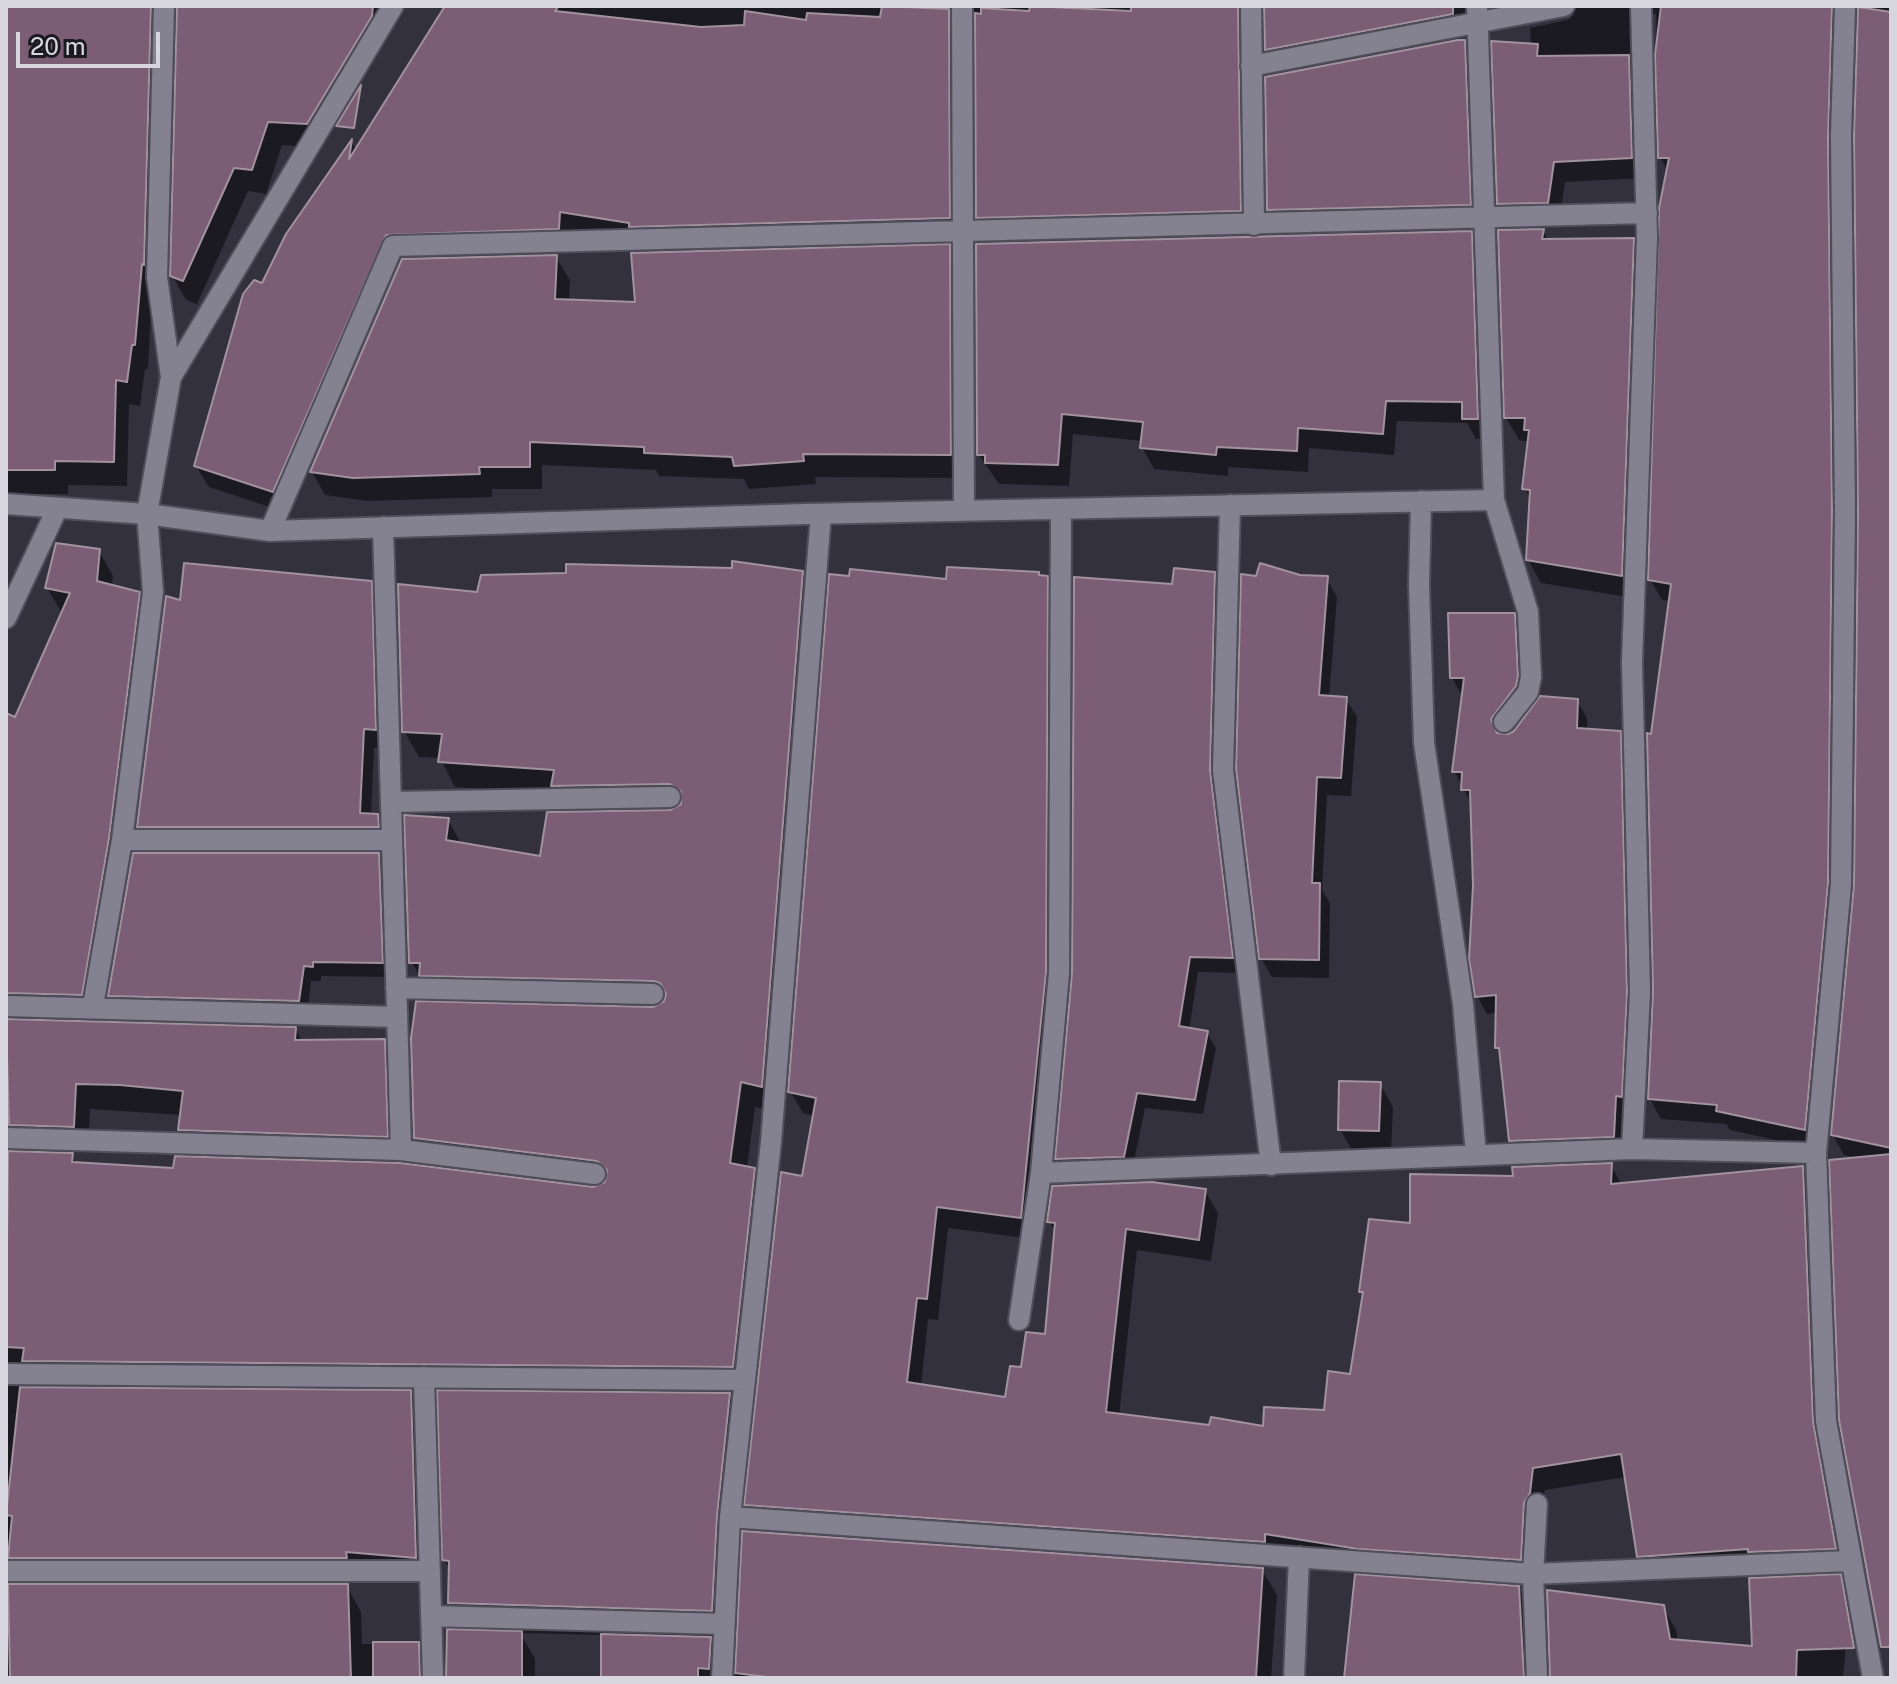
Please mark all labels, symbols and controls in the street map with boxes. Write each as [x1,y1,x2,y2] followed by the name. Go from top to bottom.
[20,16,164,66] scale bar
[30,32,86,60] text: 20 m

